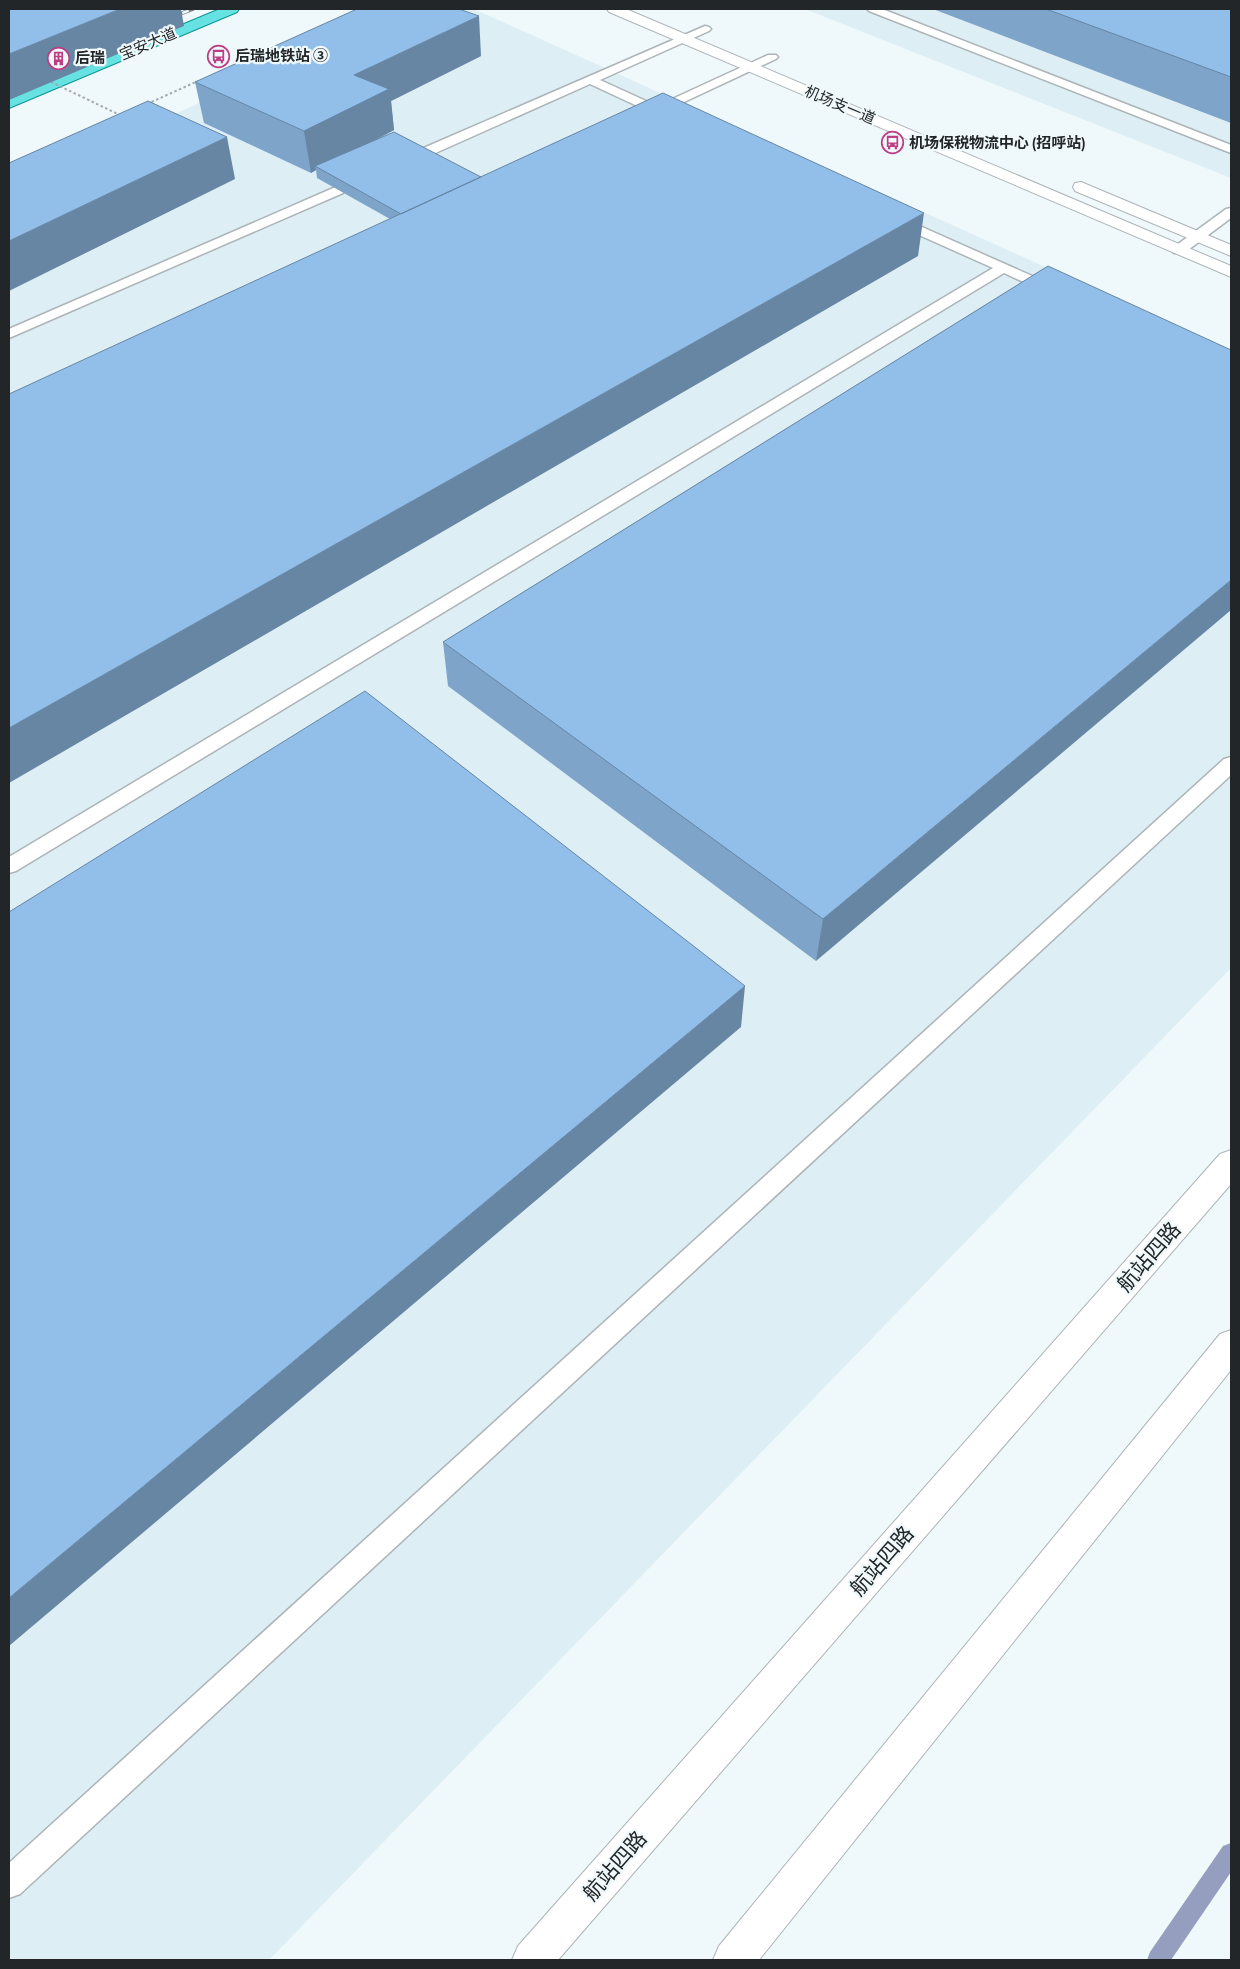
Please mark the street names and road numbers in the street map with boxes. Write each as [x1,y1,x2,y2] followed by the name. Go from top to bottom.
[116,23,179,64] street label: 宝安大道
[802,81,878,128] street label: 机场支一道
[1111,1216,1186,1297] street label: 航站四路
[844,1520,919,1601] street label: 航站四路
[577,1825,652,1906] street label: 航站四路

